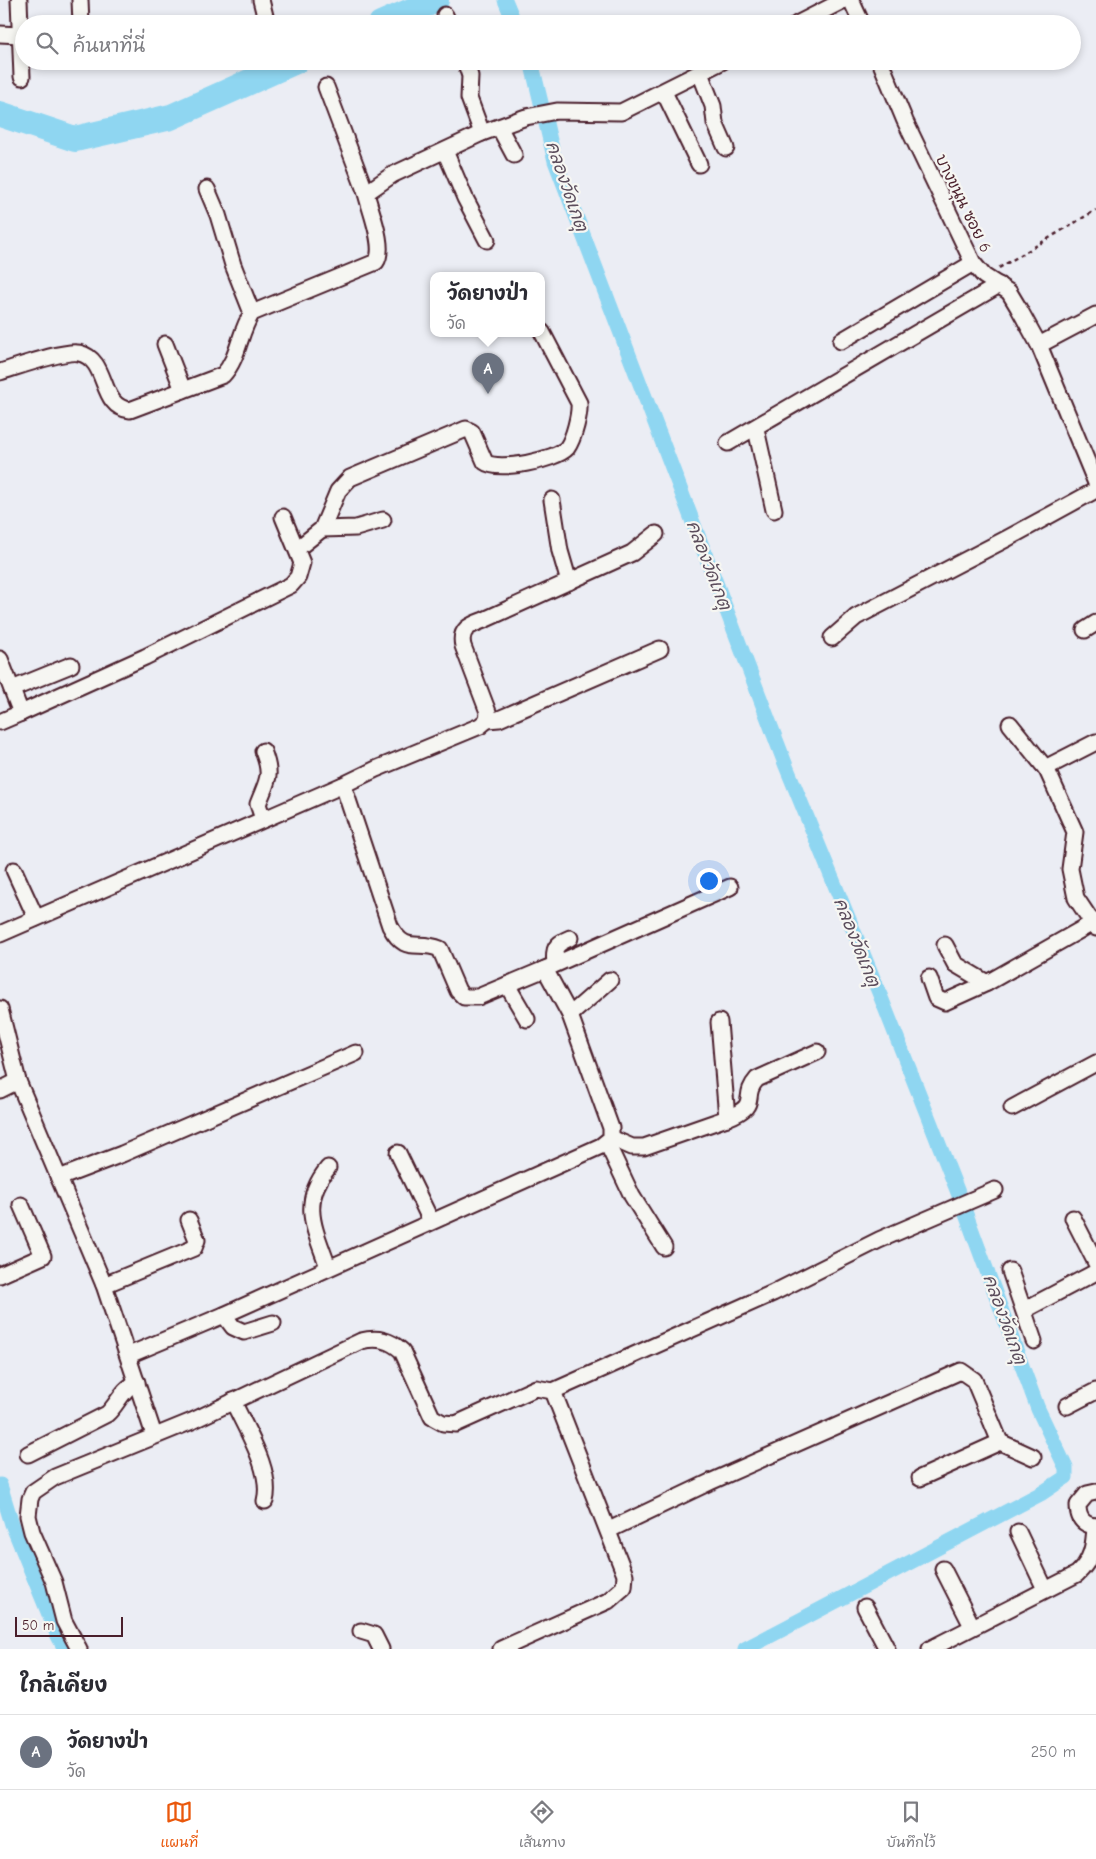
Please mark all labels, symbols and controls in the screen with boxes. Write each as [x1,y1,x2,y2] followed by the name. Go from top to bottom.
[15,15,1081,70] search box
[33,29,61,57] icon: search
[73,35,145,57] text: ค้นหาที่นี่
[539,138,592,236] water label: คลองวัดเกตุ
[929,152,995,257] street label: บางขนุน ซอย 6
[430,272,545,337] popup
[447,283,528,305] text: วัดยางป่า
[447,315,466,333] text: วัด
[472,353,504,394] pin: A
[680,518,736,615] water label: คลองวัดเกตุ
[696,868,722,894] your location
[827,895,884,992] water label: คลองวัดเกตุ
[977,1271,1031,1369] water label: คลองวัดเกตุ
[15,1614,122,1637] scale bar
[22,1617,54,1634] text: 50 m
[20,1673,107,1697] text: ใกล้เคียง
[67,1731,148,1753] text: วัดยางป่า
[32,1743,40,1761] text: A
[1031,1743,1076,1761] text: 250 m
[67,1763,86,1781] text: วัด
[160,1798,198,1852] tab: แผนที่
[519,1798,565,1852] tab: เส้นทาง
[886,1798,936,1852] tab: บันทึกไว้

